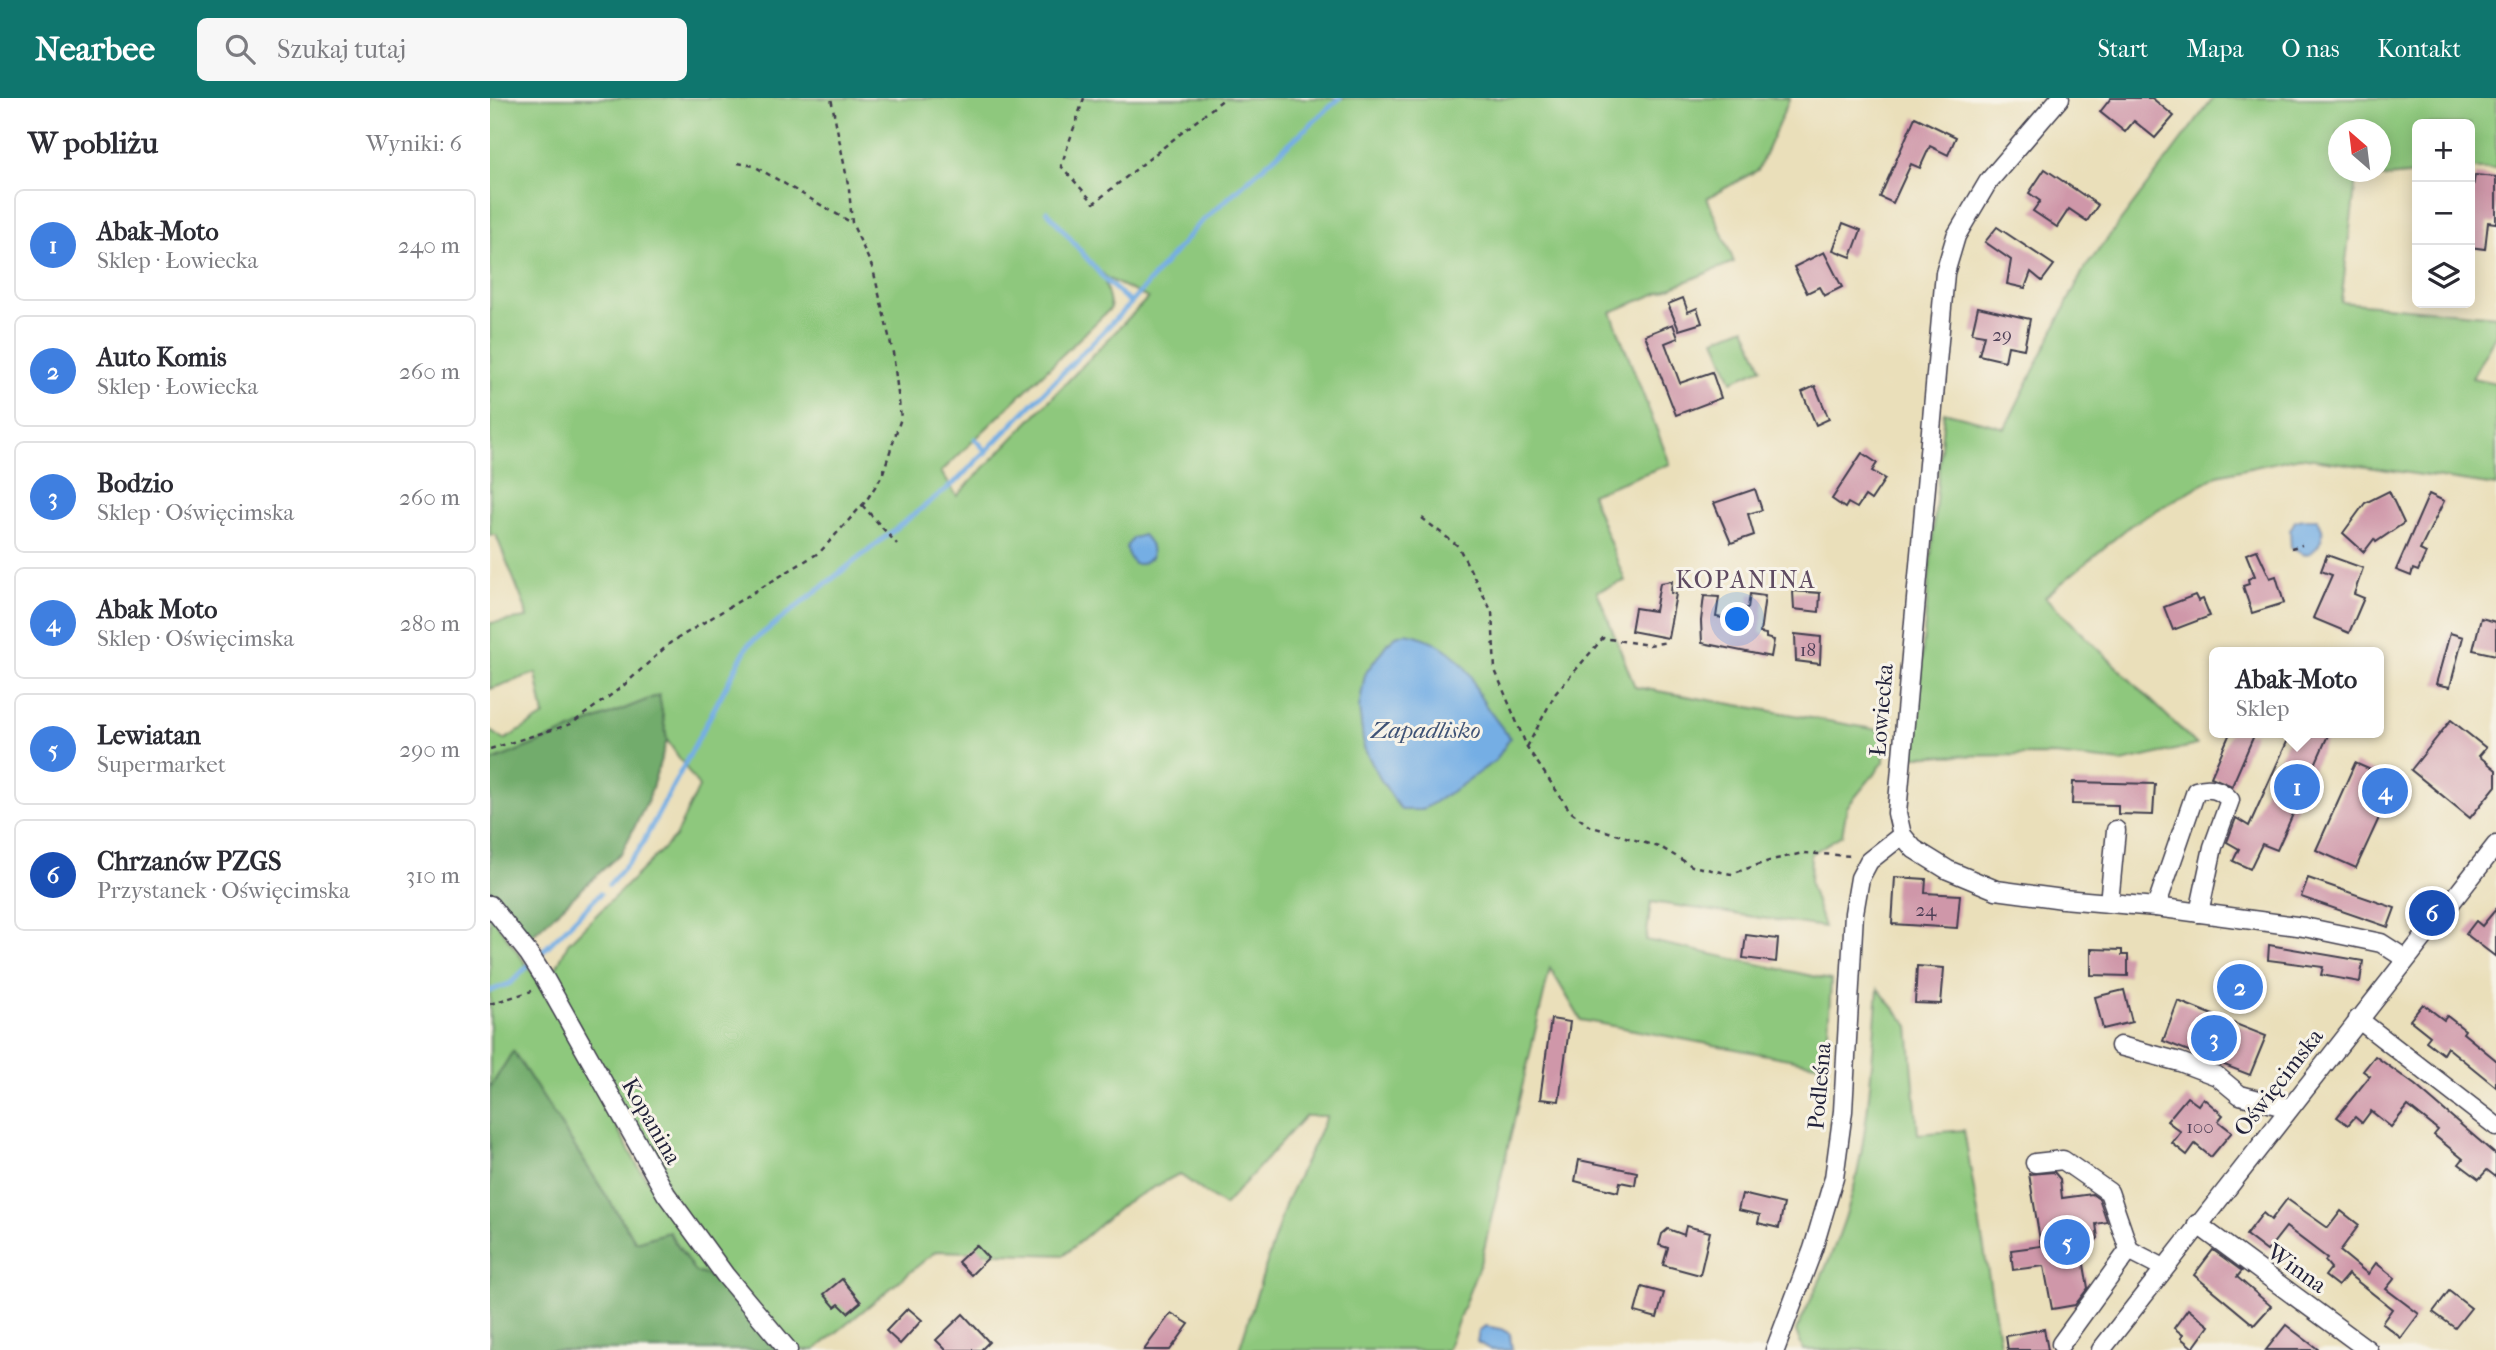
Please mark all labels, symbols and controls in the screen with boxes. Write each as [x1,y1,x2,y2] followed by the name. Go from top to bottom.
[197,18,687,81] search box
[35,30,155,69] text: Nearbee
[221,30,259,68] icon: search
[277,34,406,65] text: Szukaj tutaj
[2097,35,2148,63] text: Start
[2186,35,2244,63] text: Mapa
[2282,35,2340,63] text: O nas
[2378,35,2461,63] text: Kontakt
[2328,119,2391,182] north arrow
[2412,119,2475,308] map controls
[2412,119,2475,182] button: +
[28,126,158,161] text: W pobliżu
[366,130,462,157] text: Wyniki: 6
[2412,182,2475,245] button: −
[97,216,219,247] text: Abak-Moto
[49,232,57,259] text: 1
[398,232,460,259] text: 240 m
[2412,245,2475,308] button: layers
[97,247,258,274] text: Sklep · Łowiecka
[1992,324,2012,346] house number: 29
[97,342,227,373] text: Auto Komis
[47,358,59,385] text: 2
[399,358,460,385] text: 260 m
[97,373,258,400] text: Sklep · Łowiecka
[97,468,173,499] text: Bodzio
[48,484,58,511] text: 3
[399,484,460,511] text: 260 m
[97,499,294,526] text: Sklep · Oświęcimska
[1675,566,1817,594] district label: KOPANINA
[97,594,217,625] text: Abak Moto
[1720,602,1754,636] your location
[46,610,60,637] text: 4
[400,610,460,637] text: 280 m
[97,625,294,652] text: Sklep · Oświęcimska
[1800,639,1816,661] house number: 18
[2209,647,2384,738] popup
[1864,662,1899,757] street label: Łowiecka
[2236,664,2357,695] text: Abak-Moto
[2236,695,2289,722] text: Sklep
[1369,716,1481,744] water label: Zapadlisko
[97,720,201,751] text: Lewiatan
[48,736,58,763] text: 5
[399,736,460,763] text: 290 m
[97,751,226,778] text: Supermarket
[2274,761,2320,813] pin: 1
[2362,765,2408,817] pin: 4
[97,846,281,877] text: Chrzanów PZGS
[47,862,59,889] text: 6
[406,862,460,889] text: 310 m
[97,877,350,904] text: Przystanek · Oświęcimska
[2409,887,2455,939] pin: 6
[1916,899,1937,921] house number: 24
[2217,961,2263,1013] pin: 2
[2191,1012,2237,1064] pin: 3
[2228,1023,2329,1141] street label: Oświęcimska
[1802,1041,1837,1131] street label: Podleśna
[616,1073,687,1170] street label: Kopanina
[2186,1116,2214,1138] house number: 100
[2044,1216,2090,1268] pin: 5
[2261,1237,2332,1299] street label: Winna

